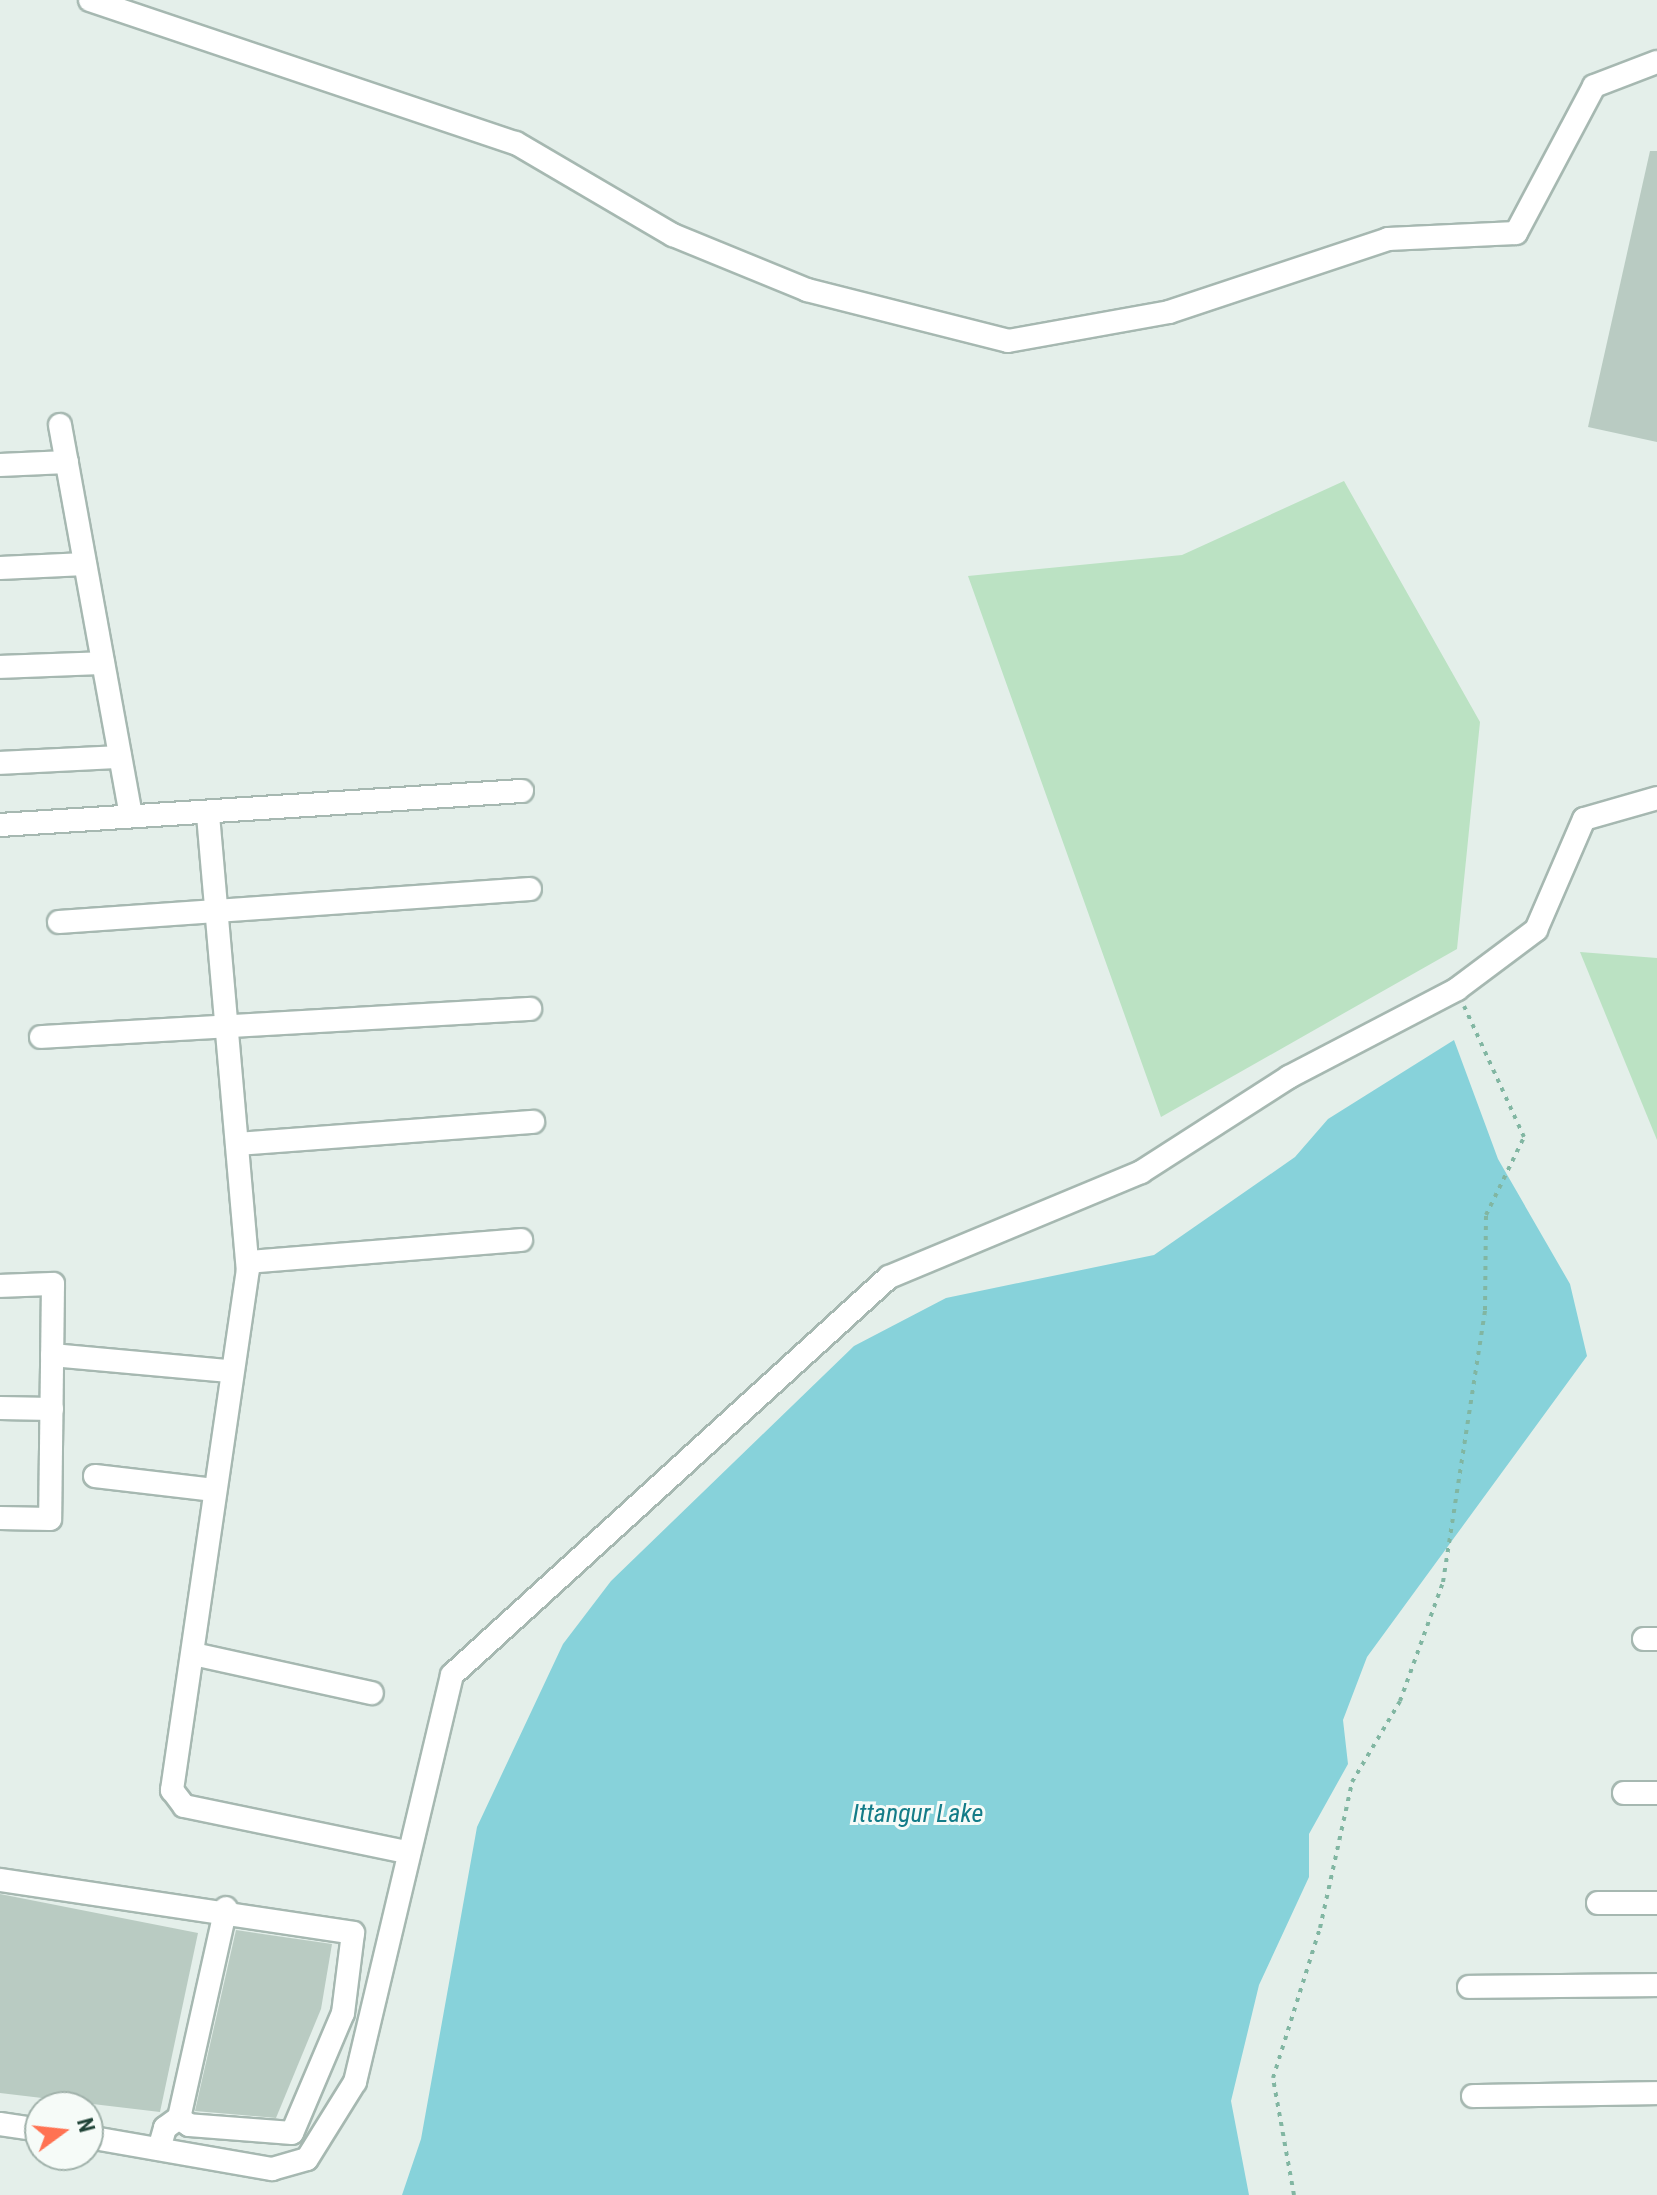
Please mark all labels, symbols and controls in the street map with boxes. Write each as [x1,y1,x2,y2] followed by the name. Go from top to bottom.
[853,1798,983,1830] water label: Ittangur Lake
[24,2091,104,2171] north arrow
[72,2115,100,2135] text: N

